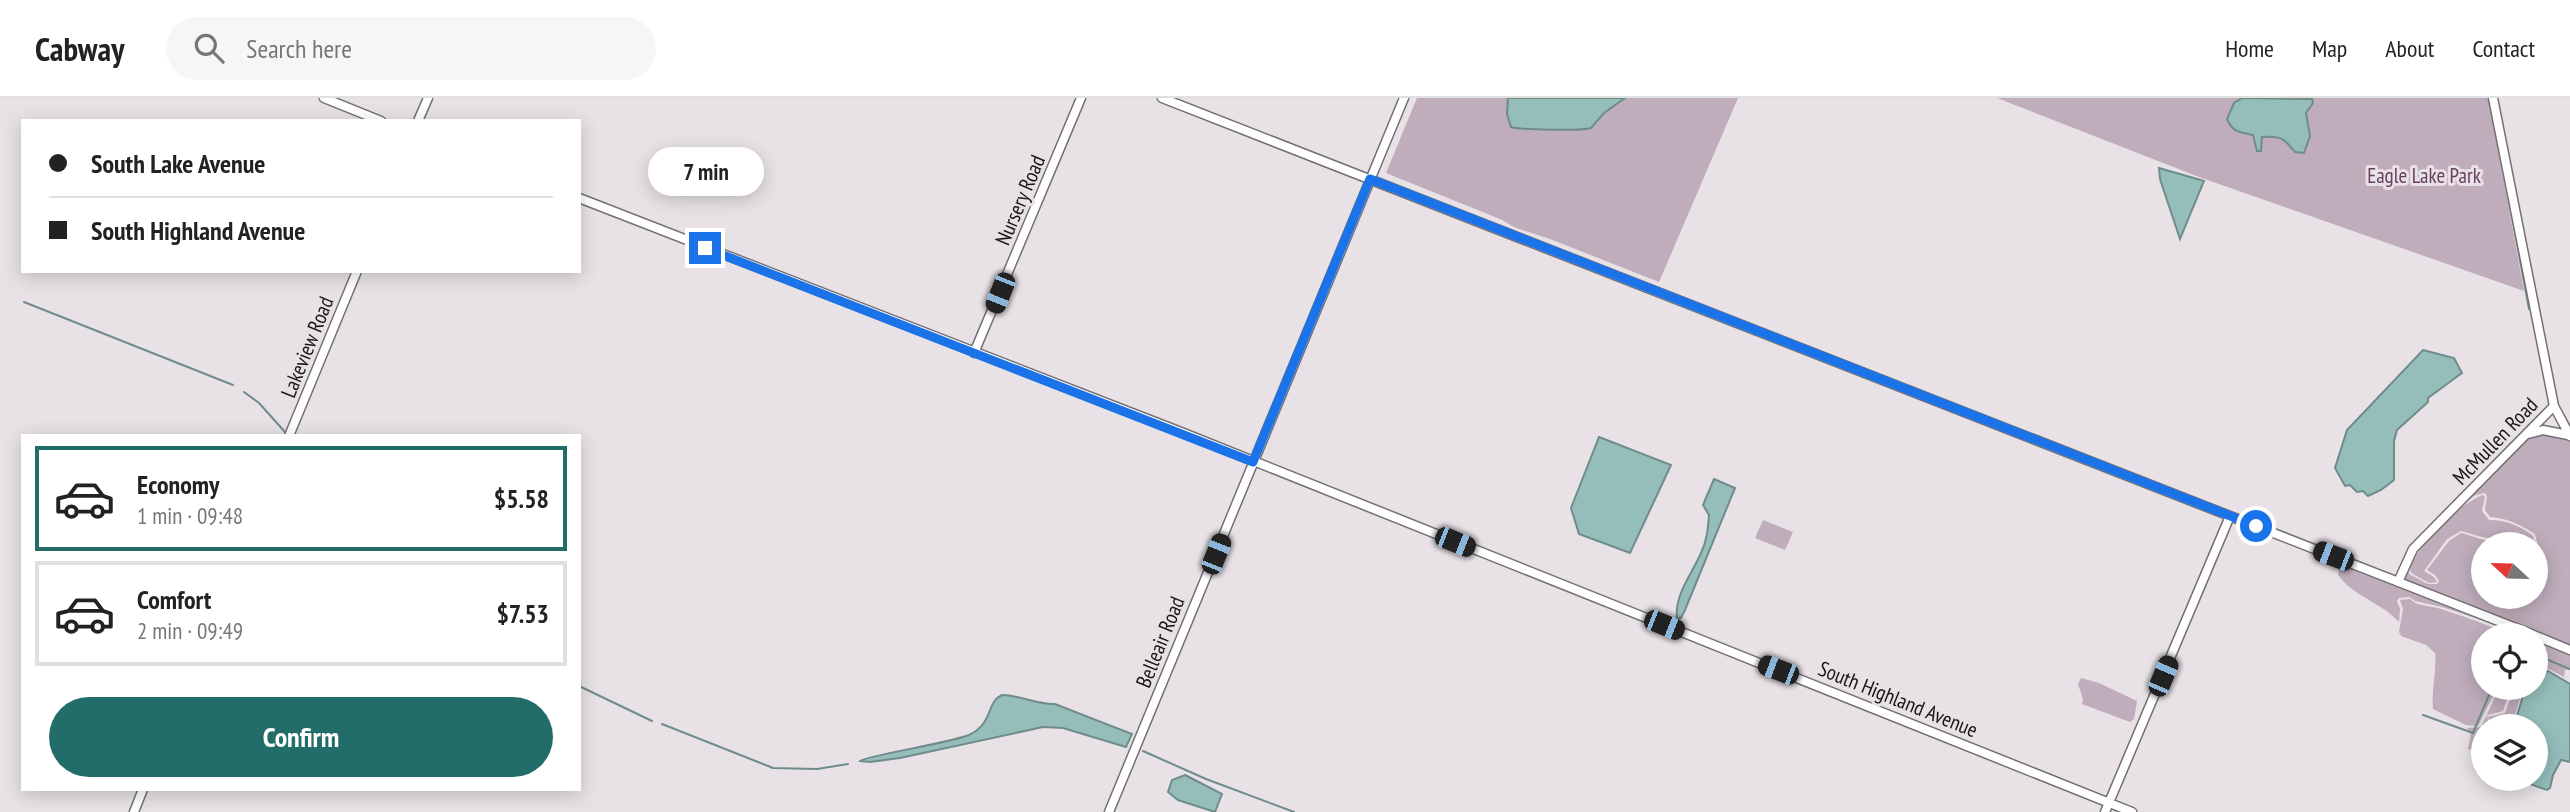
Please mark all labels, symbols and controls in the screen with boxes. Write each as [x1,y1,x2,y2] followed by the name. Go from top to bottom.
[166,17,656,80] search box
[35,27,124,70] text: Cabway
[190,29,228,67] icon: search
[246,32,352,65] text: Search here
[2225,33,2274,64] text: Home
[2312,33,2347,64] text: Map
[2385,33,2434,64] text: About
[2472,33,2535,64] text: Contact
[647,146,763,195] callout: 7 min
[91,147,265,180] text: South Lake Avenue
[989,151,1051,249] street label: Nursery Road
[683,157,729,186] text: 7 min
[2367,162,2481,189] park label: Eagle Lake Park
[91,214,305,247] text: South Highland Avenue
[689,232,721,264] route end
[983,270,1018,316] car
[275,293,339,401] street label: Lakeview Road
[2447,392,2543,490] street label: McMullen Road
[53,467,116,530] icon: car
[137,468,219,501] text: Economy
[494,482,549,515] text: $5.58
[137,501,243,530] text: 1 min · 09:48
[2240,510,2272,542] route start
[1432,524,1479,560] car
[1199,531,1234,577] car
[2471,532,2548,609] north arrow
[2471,532,2548,791] map controls
[2310,539,2357,573] car
[53,582,116,645] icon: car
[137,583,211,616] text: Comfort
[1129,592,1191,692] street label: Belleair Road
[496,597,549,630] text: $7.53
[1641,607,1688,643] car
[137,616,243,645] text: 2 min · 09:49
[2471,623,2548,700] button: locate
[1755,653,1802,687] car
[2146,653,2181,699] car
[1814,655,1982,743] street label: South Highland Avenue
[49,697,553,777] button: Confirm
[2471,714,2548,791] button: layers

